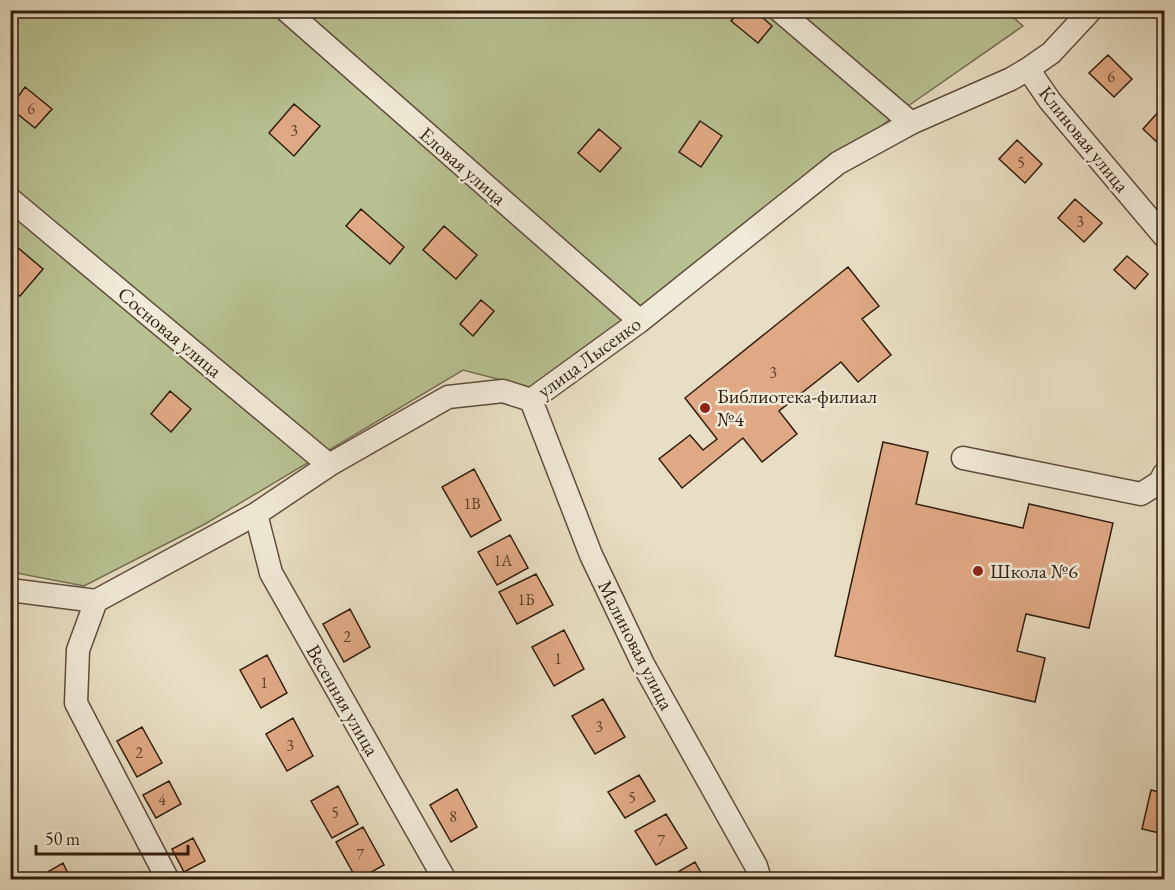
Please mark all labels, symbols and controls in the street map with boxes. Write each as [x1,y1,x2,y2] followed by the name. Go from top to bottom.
[1107,66,1115,87] house number: 6
[1033,80,1135,198] street label: Клиновая улица
[27,98,35,119] house number: 6
[290,120,298,141] house number: 3
[414,121,512,211] street label: Еловая улица
[1017,152,1025,173] house number: 5
[1076,211,1084,232] house number: 3
[112,281,228,383] street label: Сосновая улица
[532,311,646,403] street label: улица Лысенко
[769,362,777,383] house number: 3
[717,383,877,432] place label: Библиотека-филиал №4
[698,401,712,415] marker: Библиотека-филиал №4
[463,493,481,514] house number: 1В
[494,550,513,571] house number: 1А
[990,558,1078,584] place label: Школа №6
[971,564,985,578] marker: Школа №6
[592,576,680,714] street label: Малиновая улица
[517,589,535,610] house number: 1Б
[343,626,351,647] house number: 2
[301,640,385,760] street label: Весенняя улица
[554,648,562,669] house number: 1
[260,672,268,693] house number: 1
[595,716,603,737] house number: 3
[286,735,294,756] house number: 3
[135,742,143,763] house number: 2
[628,787,636,808] house number: 5
[158,789,166,810] house number: 4
[331,802,339,823] house number: 5
[449,806,457,827] house number: 8
[36,818,188,856] scale bar
[45,827,80,850] text: 50 m
[657,830,665,851] house number: 7
[356,844,364,865] house number: 7

